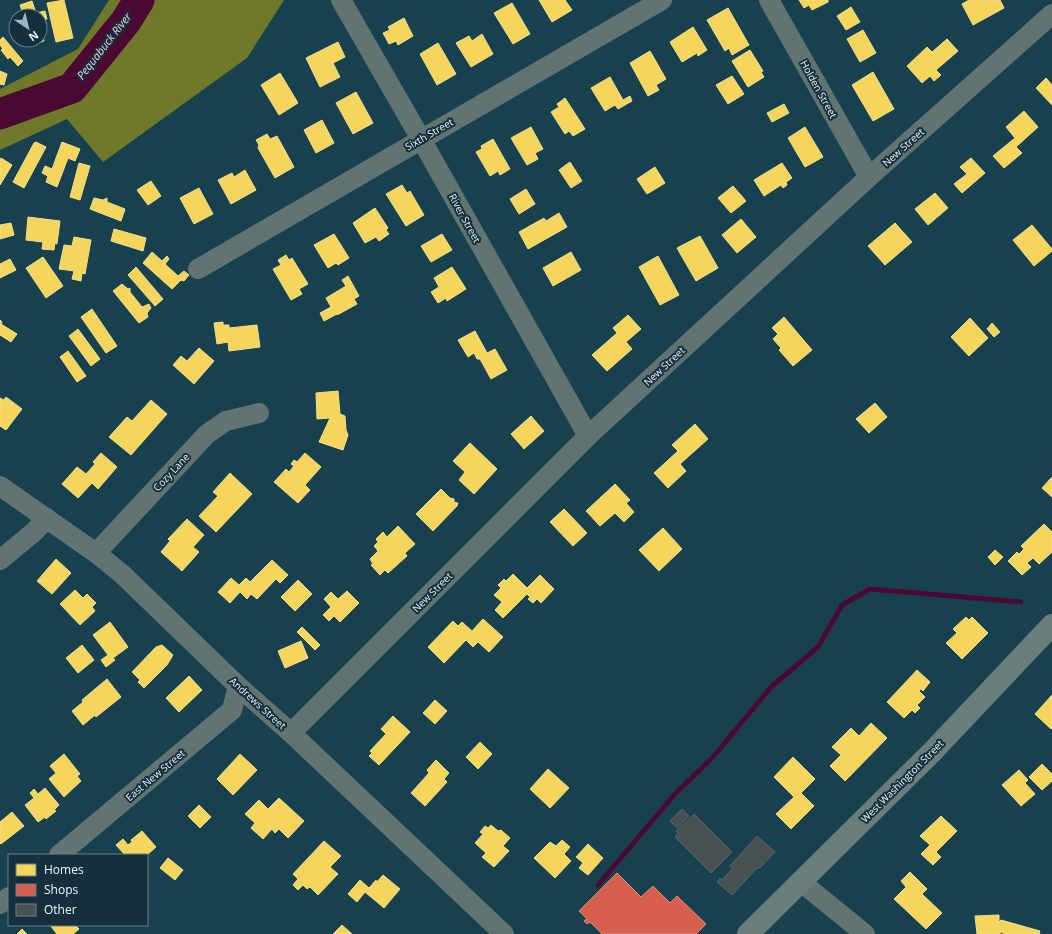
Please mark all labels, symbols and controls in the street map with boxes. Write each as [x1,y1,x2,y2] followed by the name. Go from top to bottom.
[8,8,48,48] north arrow
[73,9,135,82] water label: Pequabuck River
[26,28,42,45] text: N
[797,57,841,121] street label: Holden Street
[402,114,456,153] street label: Sixth Street
[879,124,927,169] street label: New Street
[446,191,484,245] street label: River Street
[640,343,688,389] street label: New Street
[150,450,192,494] street label: Cozy Lane
[409,569,455,615] street label: New Street
[227,674,290,732] street label: Andrews Street
[858,736,947,825] street label: West Washington Street
[122,746,188,804] street label: East New Street
[8,854,148,926] legend
[44,861,84,878] text: Homes
[44,881,79,898] text: Shops
[44,901,77,918] text: Other

